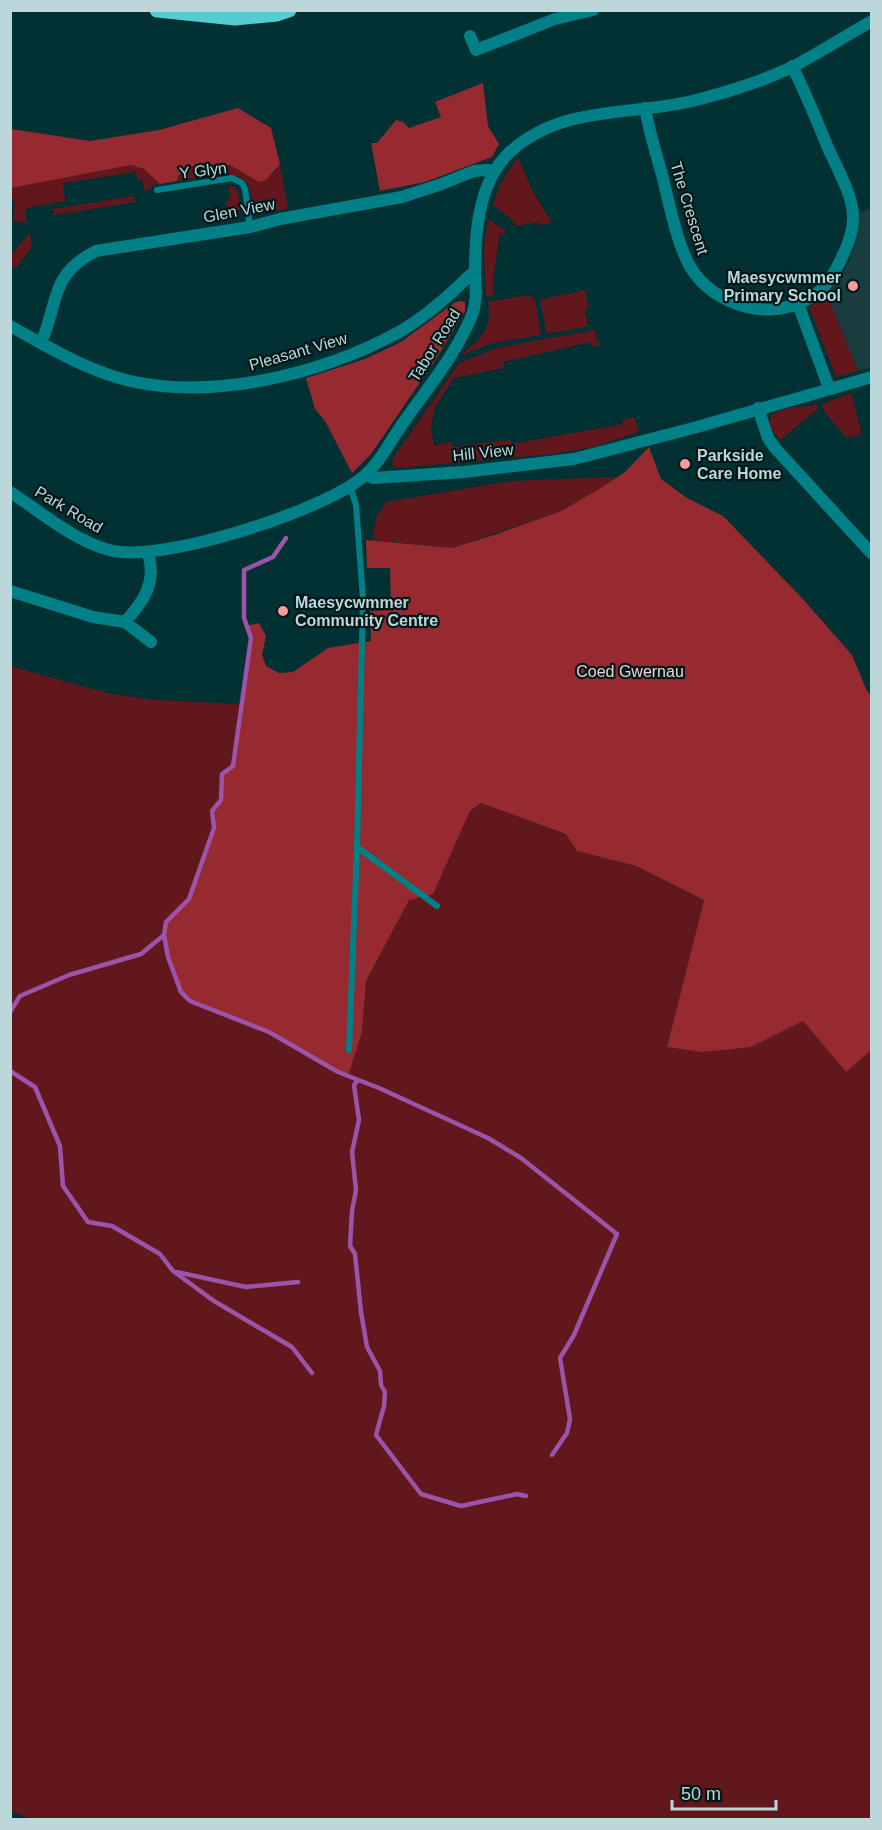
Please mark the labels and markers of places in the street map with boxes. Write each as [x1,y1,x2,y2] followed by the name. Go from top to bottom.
[724,269,841,304] place label: Maesycwmmer Primary School
[846,279,860,293] marker: Maesycwmmer Primary School
[697,447,782,482] place label: Parkside Care Home
[678,457,692,471] marker: Parkside Care Home
[295,594,438,629] place label: Maesycwmmer Community Centre
[276,604,290,618] marker: Maesycwmmer Community Centre

